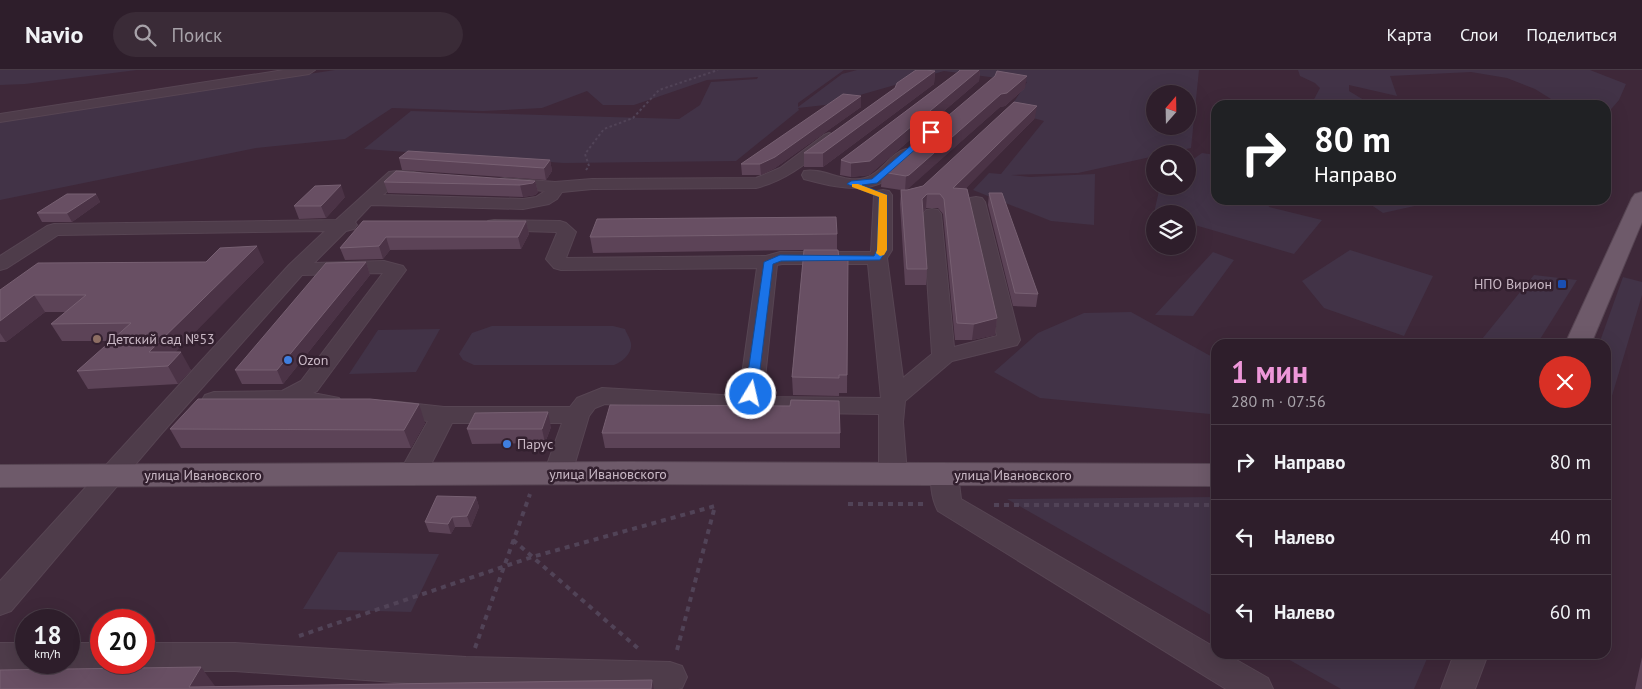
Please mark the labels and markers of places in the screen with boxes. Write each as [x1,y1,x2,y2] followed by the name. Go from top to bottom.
[910,111,952,153] pin
[1474,275,1552,293] place label: НПО Вирион
[1556,278,1568,290] marker: НПО Вирион
[107,330,215,348] place label: Детский сад №53
[91,333,103,345] marker: Детский сад №53
[298,351,328,369] place label: Ozon
[282,354,294,366] marker: Ozon
[517,435,553,453] place label: Парус
[501,438,513,450] marker: Парус

